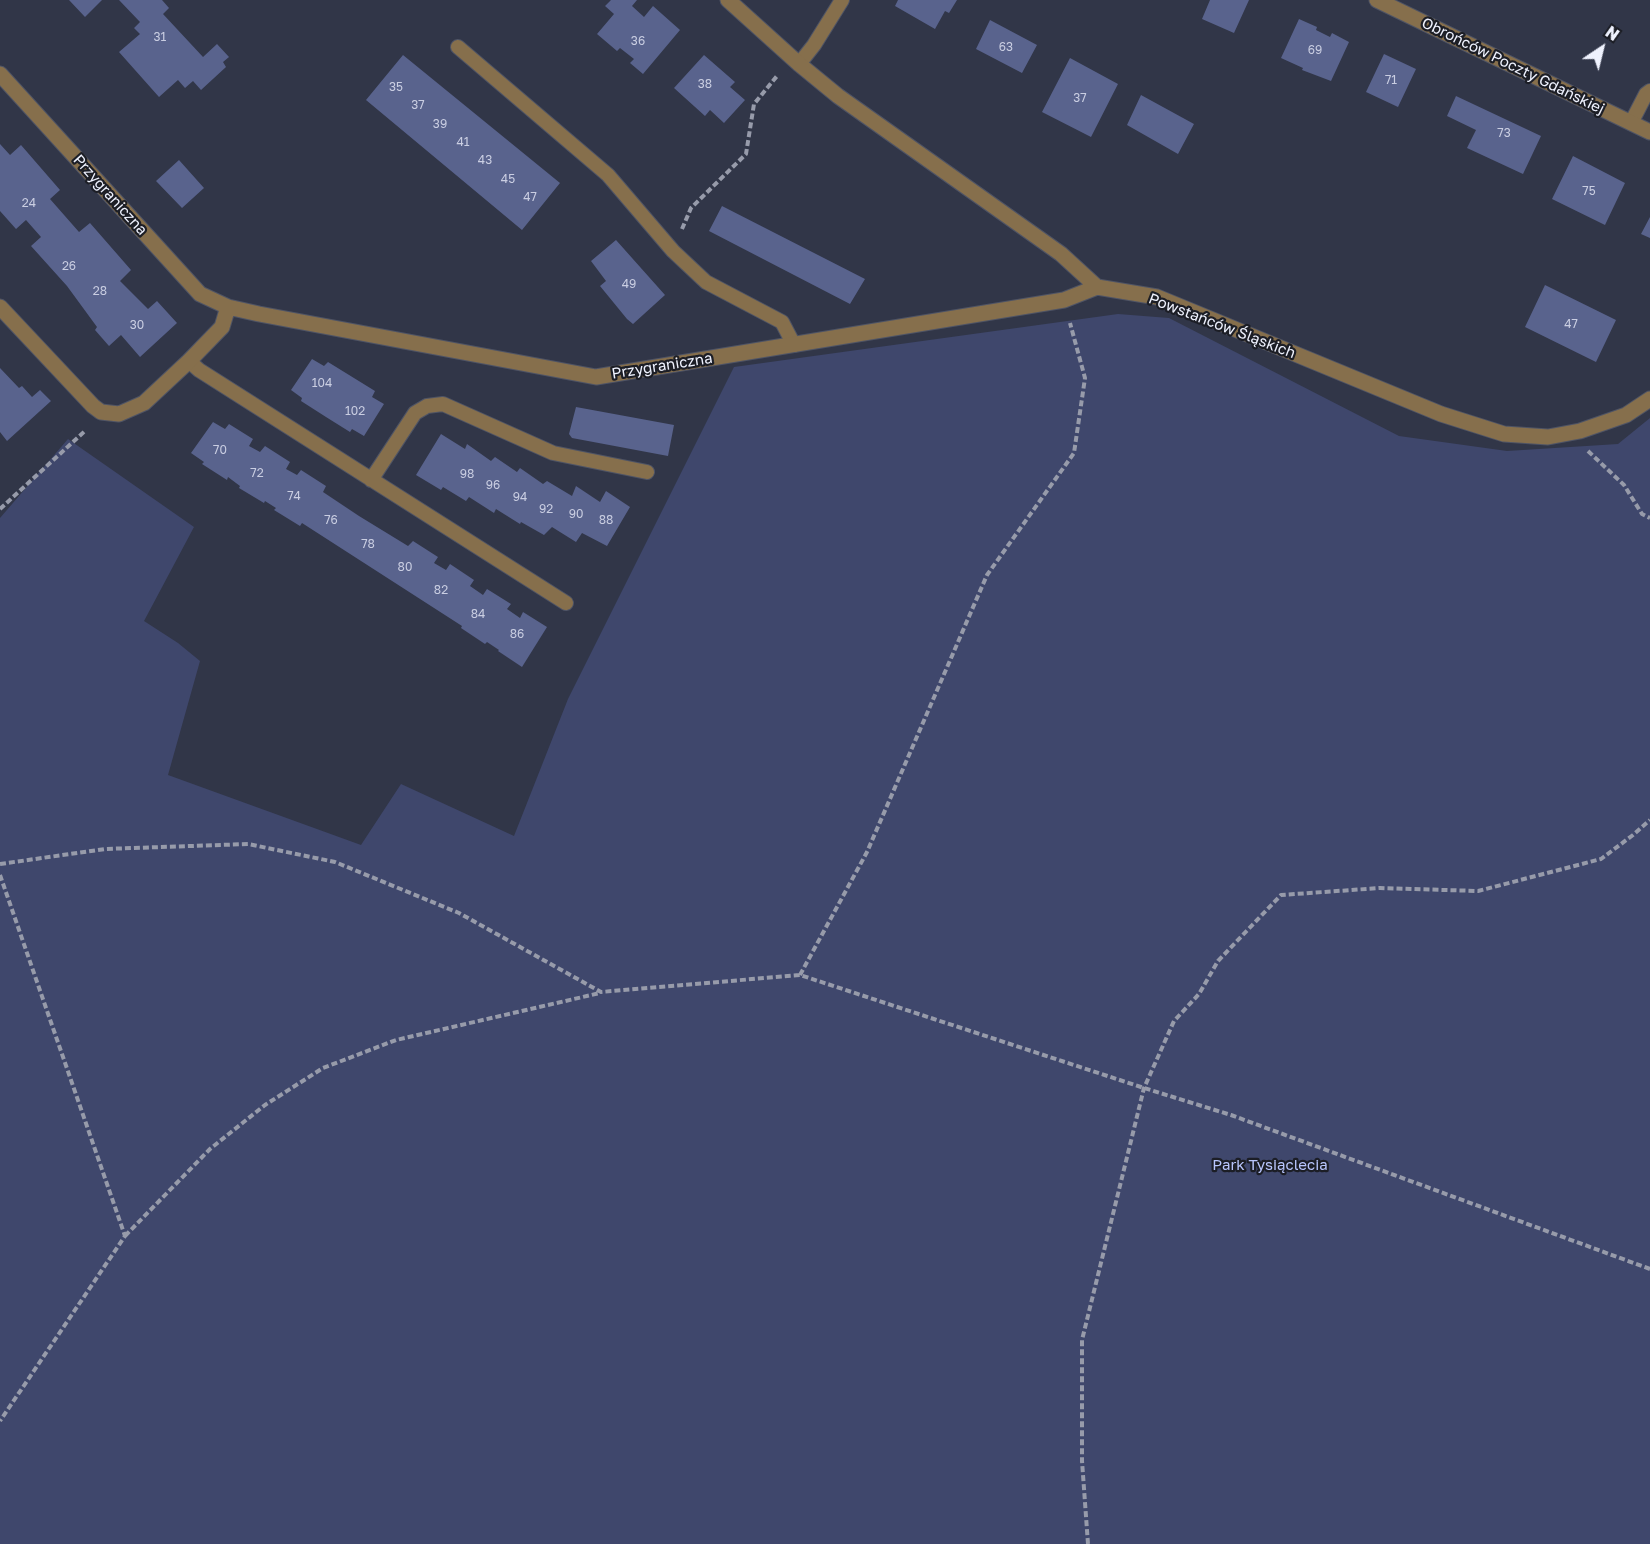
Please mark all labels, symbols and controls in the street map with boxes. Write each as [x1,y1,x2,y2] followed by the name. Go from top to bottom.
[1419,14,1607,118] street label: Obrońców Poczty Gdańskiej
[1572,18,1632,78] north arrow
[1602,22,1623,45] text: N
[154,30,166,44] house number: 31
[631,34,645,48] house number: 36
[999,40,1013,54] house number: 63
[1308,43,1322,57] house number: 69
[1385,73,1397,87] house number: 71
[698,77,712,91] house number: 38
[389,80,403,94] house number: 35
[1073,91,1087,105] house number: 37
[411,98,425,112] house number: 37
[433,117,447,131] house number: 39
[1497,126,1511,140] house number: 73
[456,135,470,149] house number: 41
[69,151,151,239] street label: Przygraniczna
[478,153,492,167] house number: 43
[501,172,515,186] house number: 45
[1582,184,1596,198] house number: 75
[523,190,537,204] house number: 47
[22,196,36,210] house number: 24
[62,259,76,273] house number: 26
[622,277,636,291] house number: 49
[93,284,107,298] house number: 28
[1146,290,1298,362] street label: Powstańców Śląskich
[1564,317,1578,331] house number: 47
[130,318,144,332] house number: 30
[610,349,714,383] street label: Przygraniczna
[312,376,332,390] house number: 104
[345,404,365,418] house number: 102
[213,443,227,457] house number: 70
[250,466,264,480] house number: 72
[460,467,474,481] house number: 98
[486,478,500,492] house number: 96
[287,489,301,503] house number: 74
[513,490,527,504] house number: 94
[539,502,553,516] house number: 92
[569,507,583,521] house number: 90
[324,513,338,527] house number: 76
[599,513,613,527] house number: 88
[361,537,375,551] house number: 78
[398,560,412,574] house number: 80
[434,583,448,597] house number: 82
[471,607,485,621] house number: 84
[510,627,524,641] house number: 86
[1212,1156,1328,1174] park label: Park Tysiąclecia

